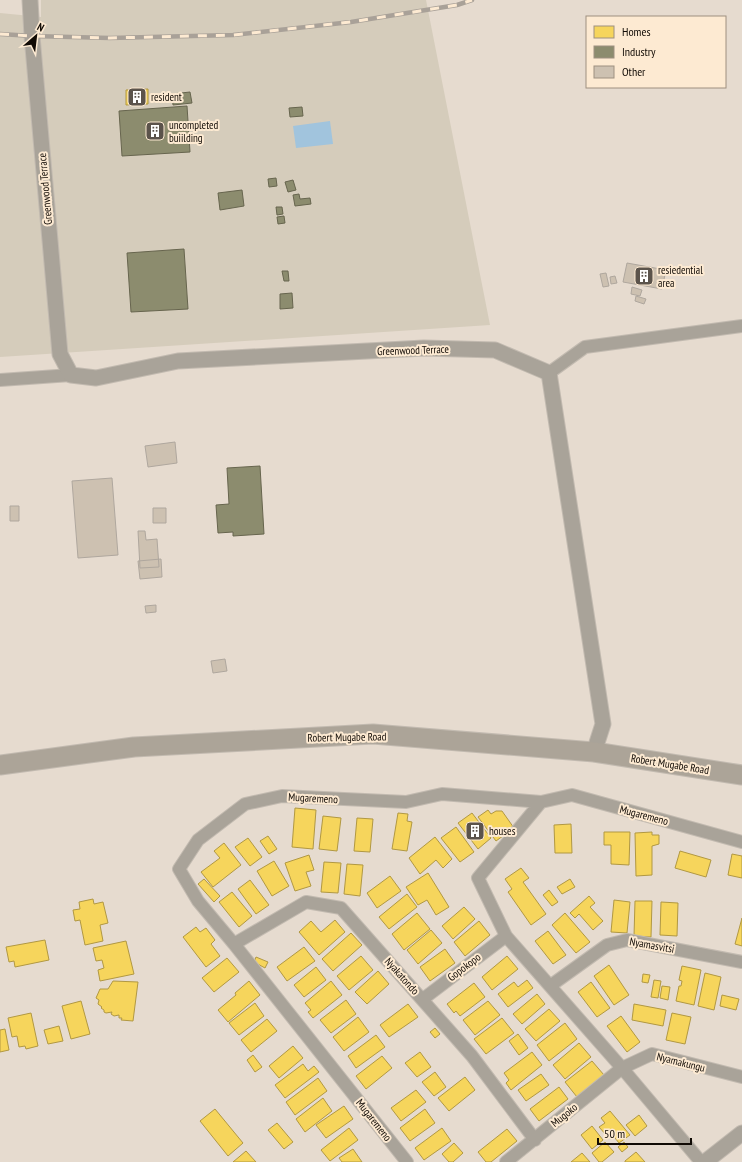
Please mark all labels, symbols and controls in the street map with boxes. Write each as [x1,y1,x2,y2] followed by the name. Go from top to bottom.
[16,16,56,56] north arrow
[586,16,726,88] legend
[35,20,47,35] text: N
[622,24,650,39] text: Homes
[622,44,656,59] text: Industry
[622,64,646,79] text: Other
[126,86,148,108] building icon: resident
[151,90,182,104] place label: resident
[169,118,219,145] place label: uncompleted buiilding
[144,120,166,142] building icon: uncompleted buiilding
[35,152,55,225] street label: Greenwood Terrace
[658,263,703,290] place label: resiedential area
[633,265,655,287] building icon: resiedential area
[377,342,450,358] street label: Greenwood Terrace
[307,729,387,745] street label: Robert Mugabe Road
[630,751,710,777] street label: Robert Mugabe Road
[288,790,338,806] street label: Mugaremeno
[618,802,670,828] street label: Mugaremeno
[464,820,486,842] building icon: houses
[489,824,516,838] place label: houses
[628,934,676,956] street label: Nyamasvitsi
[445,950,484,984] street label: Gopokopo
[382,955,422,998] street label: Nyakatondo
[655,1049,707,1075] street label: Nyamakungu
[353,1096,395,1144] street label: Mugaremeno
[548,1100,580,1130] street label: Mugoko
[598,1120,691,1146] scale bar
[604,1126,625,1141] text: 50 m

